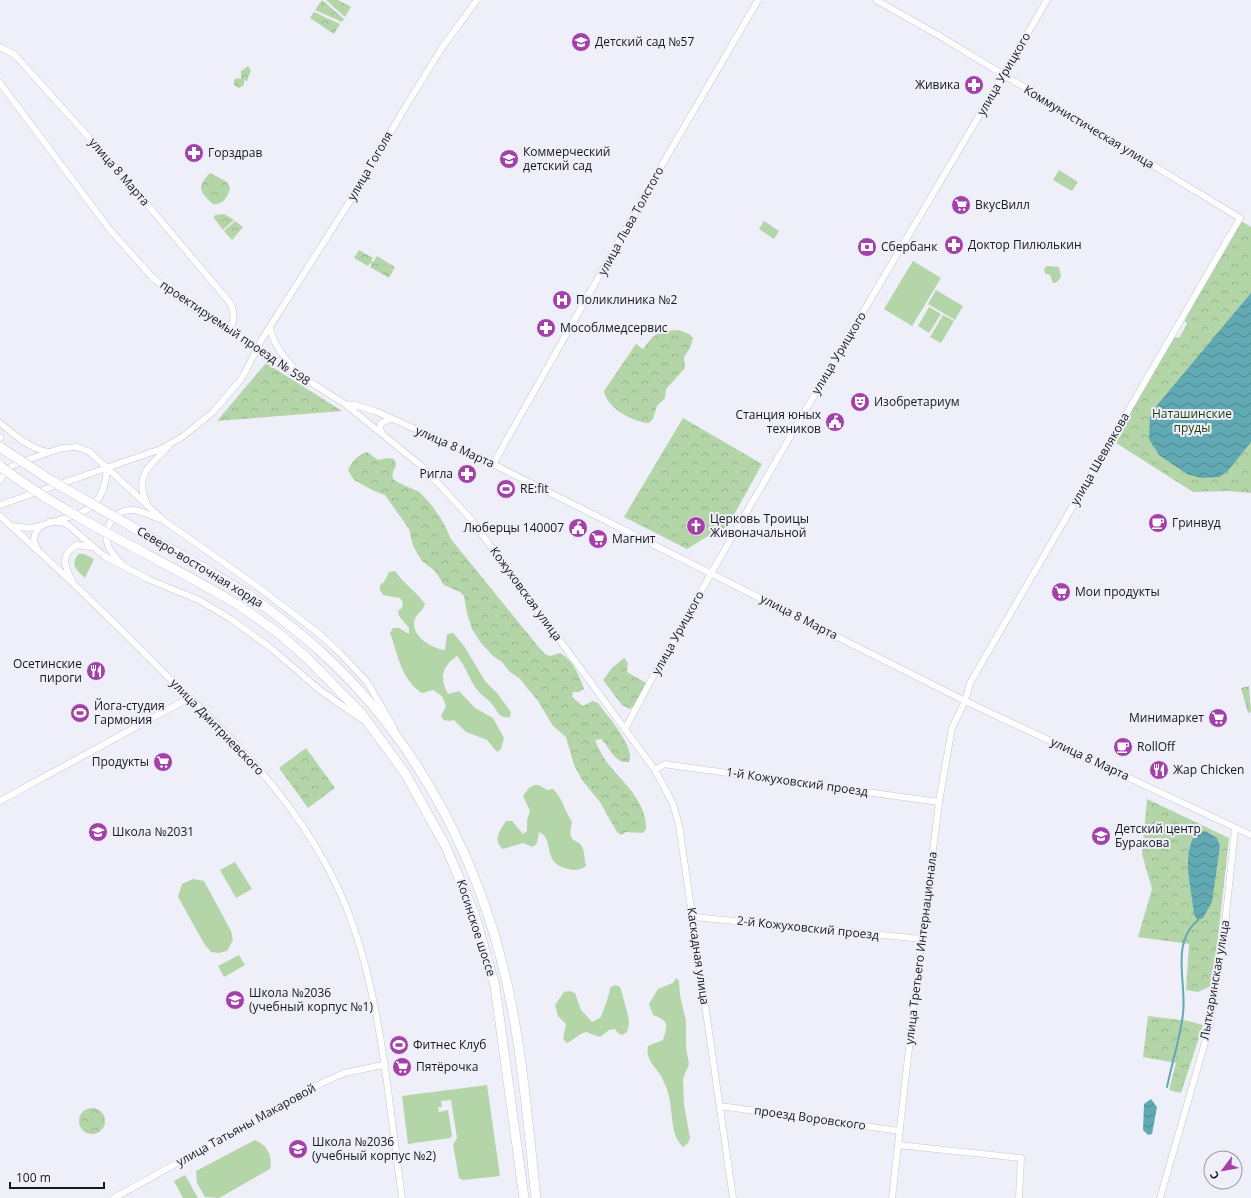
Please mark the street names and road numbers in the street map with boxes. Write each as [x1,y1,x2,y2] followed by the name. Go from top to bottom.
[973,29,1034,118] street label: улица Урицкого
[1021,81,1158,172] street label: Коммунистическая улица
[343,128,396,203] street label: улица Гоголя
[85,134,154,209] street label: улица 8 Марта
[594,163,667,278] street label: улица Льва Толстого
[157,276,314,389] street label: проектируемый проезд № 598
[807,308,870,397] street label: улица Урицкого
[1066,409,1133,508] street label: улица Шевлякова
[413,422,497,472] street label: улица 8 Марта
[134,522,267,611] street label: Северо-восточная хорда
[486,543,566,644] street label: Кожуховская улица
[647,588,708,678] street label: улица Урицкого
[758,590,841,643] street label: улица 8 Марта
[167,675,268,779] street label: улица Дмитриевского
[1048,733,1132,784] street label: улица 8 Марта
[725,763,869,800] street label: 1-й Кожуховский проезд
[900,850,941,1045] street label: улица Третьего Интернационала
[453,877,500,979] street label: Косинское шоссе
[683,906,714,1006] street label: Каскадная улица
[736,912,880,943] street label: 2-й Кожуховский проезд
[1196,918,1233,1041] street label: Лыткаринская улица
[173,1079,319,1170] street label: улица Татьяны Макаровой
[753,1101,867,1134] street label: проезд Воровского

